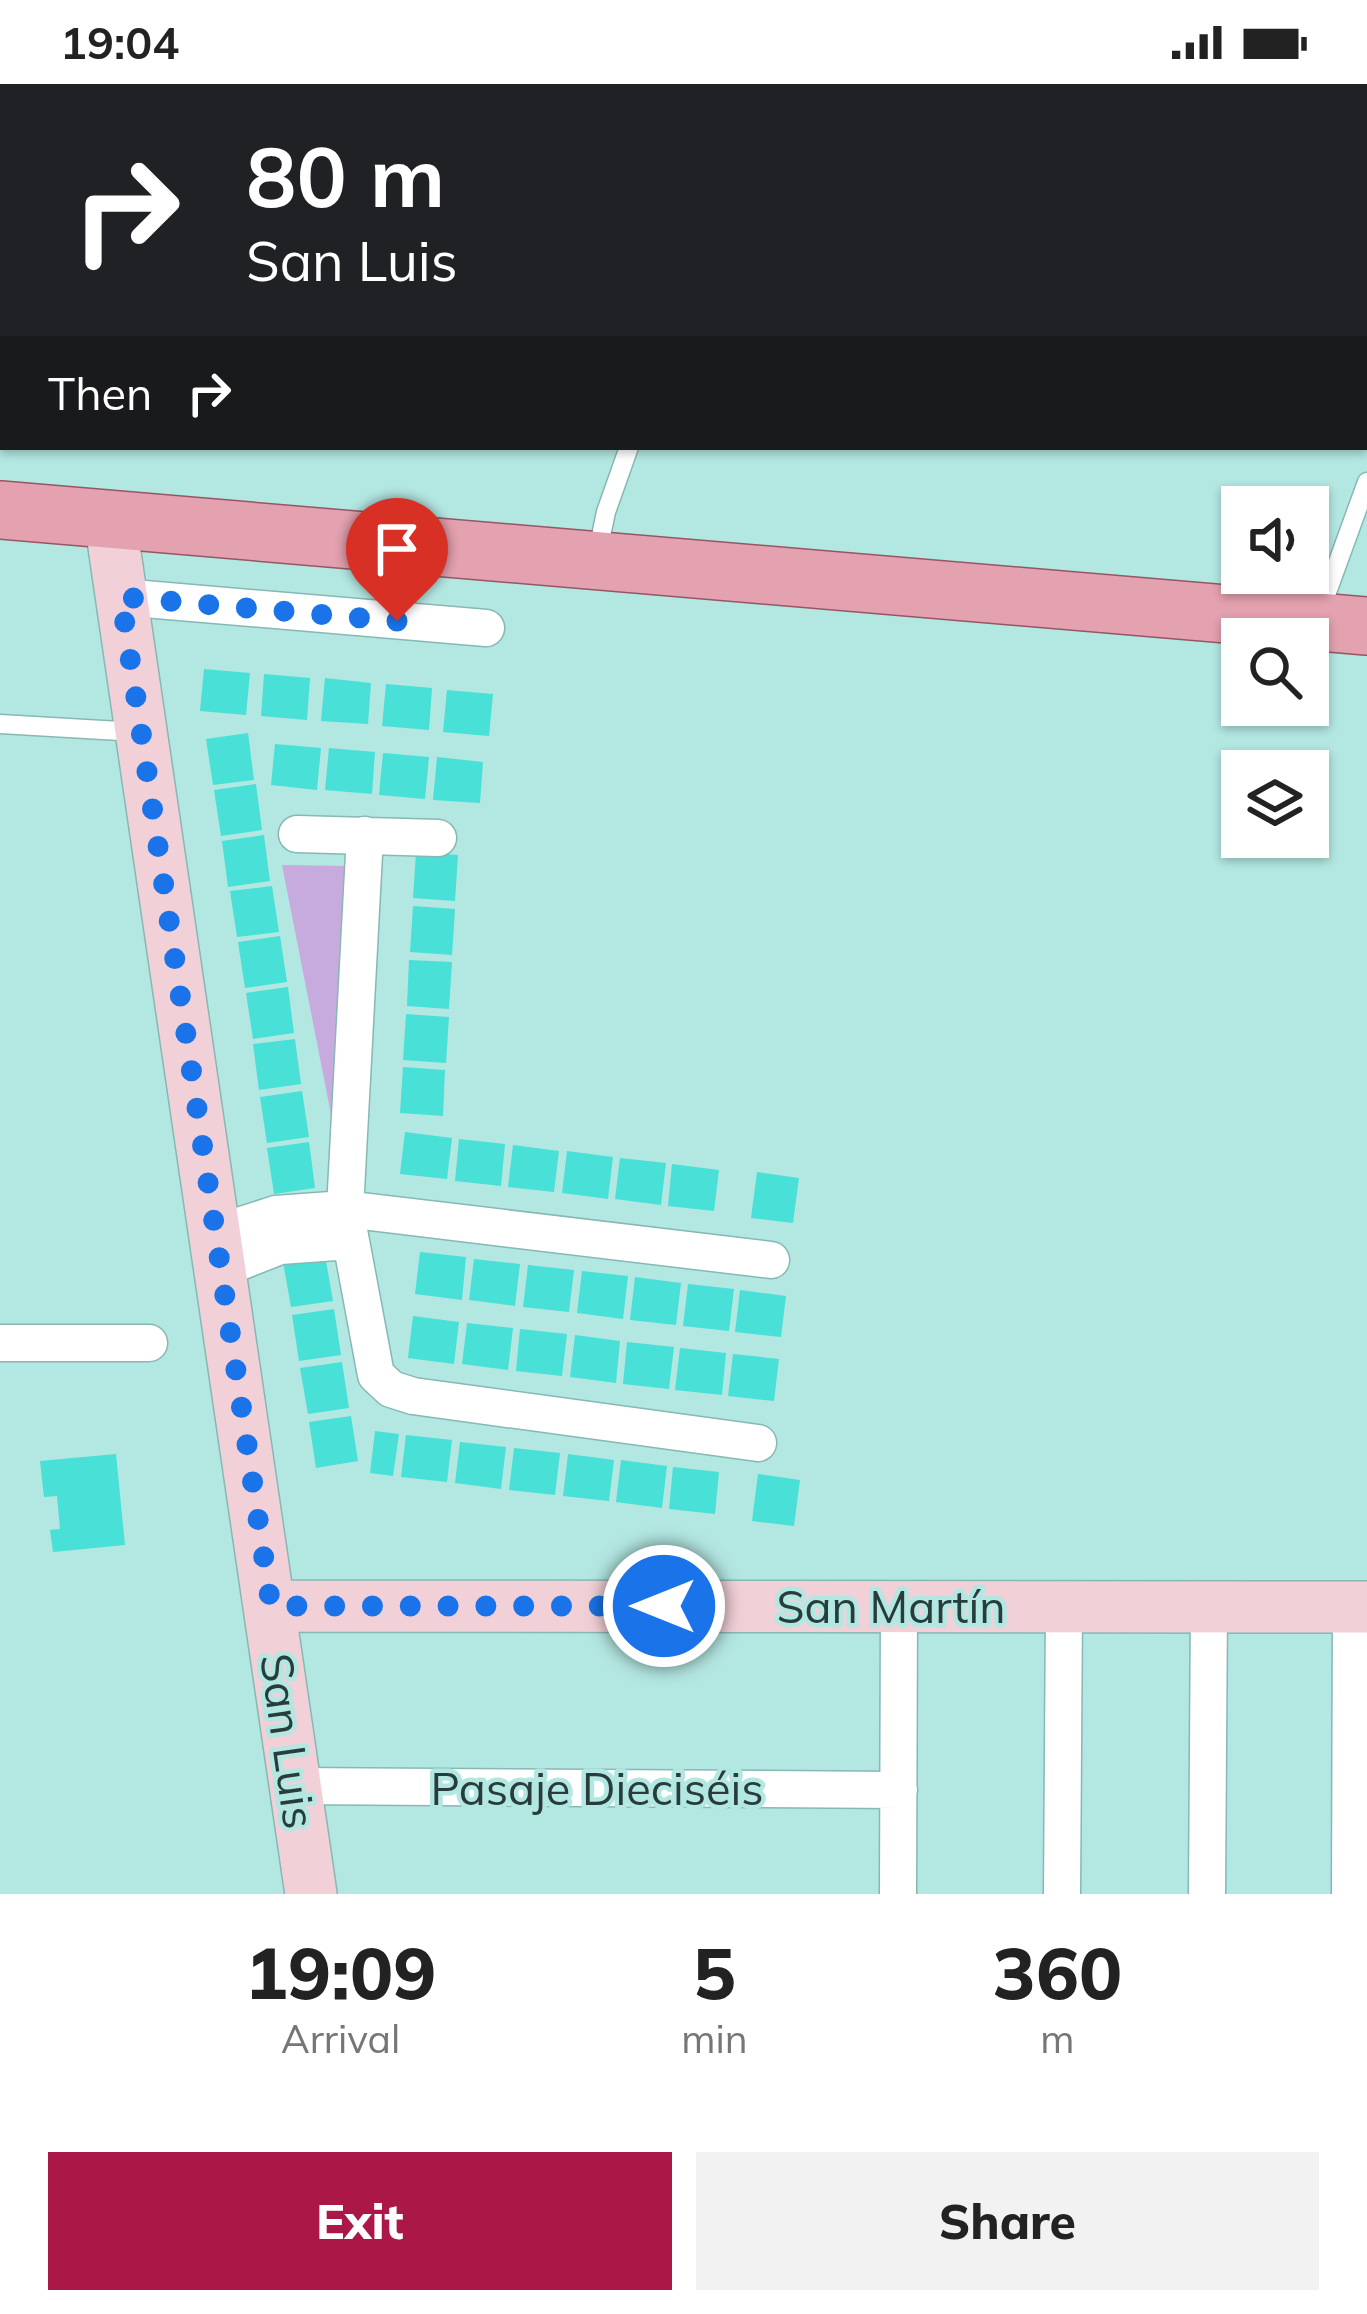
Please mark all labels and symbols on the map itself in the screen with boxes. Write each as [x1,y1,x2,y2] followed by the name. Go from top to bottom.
[346,498,448,621] pin
[601,1543,727,1669] position arrow
[776,1578,1006,1634] street label: San Martín
[249,1650,329,1832] street label: San Luis
[430,1760,764,1816] street label: Pasaje Dieciséis

